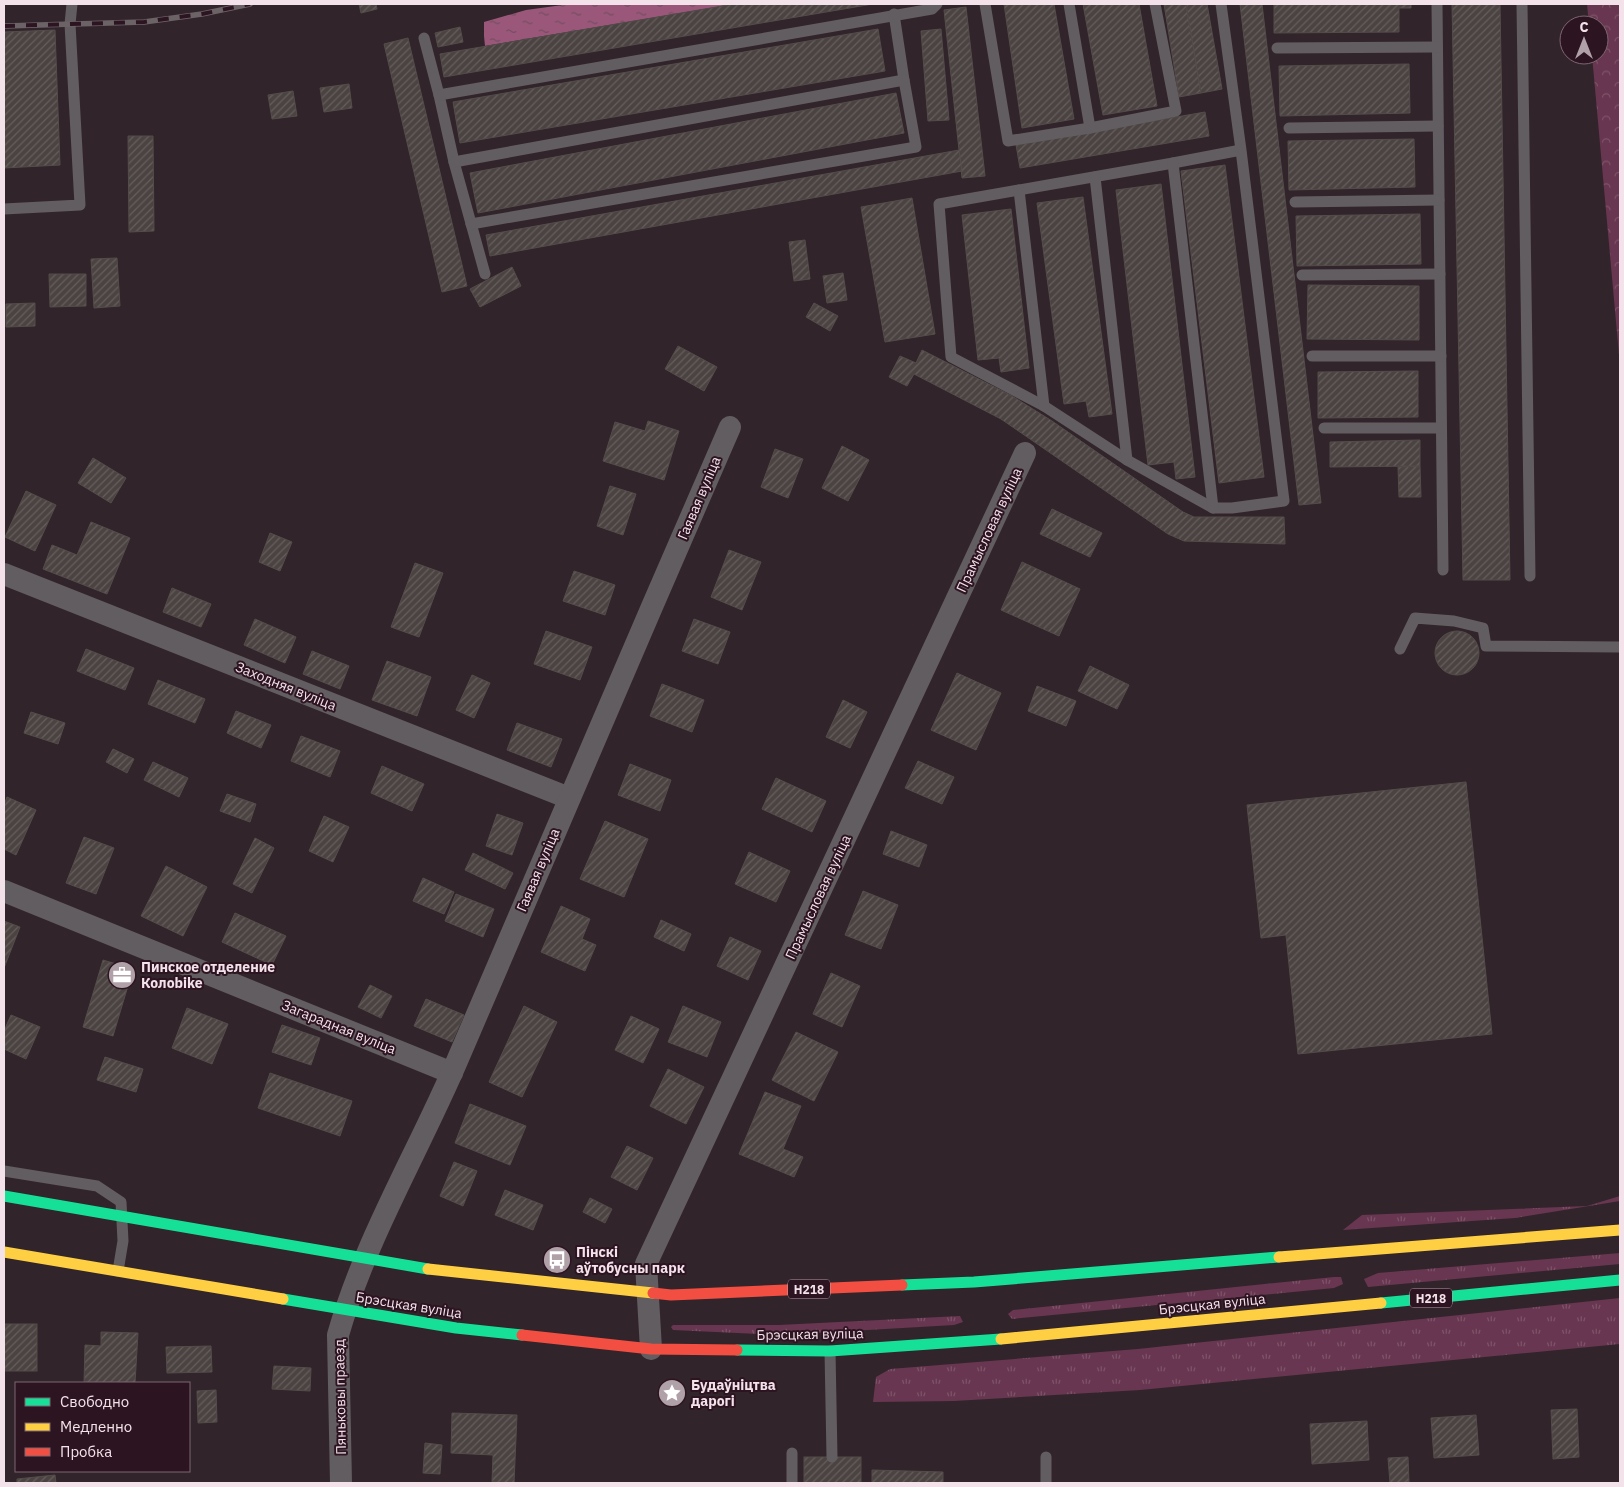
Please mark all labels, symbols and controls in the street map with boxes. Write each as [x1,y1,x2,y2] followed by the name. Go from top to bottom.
[1559,15,1609,65] north arrow
[1579,18,1589,36] text: С
[673,453,725,542] street label: Гаявая вуліца
[952,464,1026,595] street label: Прамысловая вуліца
[233,658,340,715] street label: Заходняя вуліца
[512,825,564,914] street label: Гаявая вуліца
[781,831,855,962] street label: Прамысловая вуліца
[141,958,275,992] place label: Пинское отделение Колоbike
[107,960,137,990] office icon: Пинское отделение Колоbike
[279,996,399,1058] street label: Загарадная вуліца
[576,1243,685,1277] place label: Пінскі аўтобусны парк
[542,1245,572,1275] bus stop icon: Пінскі аўтобусны парк
[788,1280,830,1298] road number: Н218
[355,1288,464,1322] street label: Брэсцкая вуліца
[1158,1289,1267,1319] street label: Брэсцкая вуліца
[1410,1289,1452,1308] road number: Н218
[756,1324,864,1344] street label: Брэсцкая вуліца
[330,1339,350,1455] street label: Пяньковы праезд
[691,1376,776,1410] place label: Будаўніцтва дарогі
[657,1378,687,1408] place icon: Будаўніцтва дарогі
[15,1382,190,1472] legend
[60,1392,129,1411] text: Свободно
[60,1417,132,1436] text: Медленно
[60,1442,112,1461] text: Пробка

